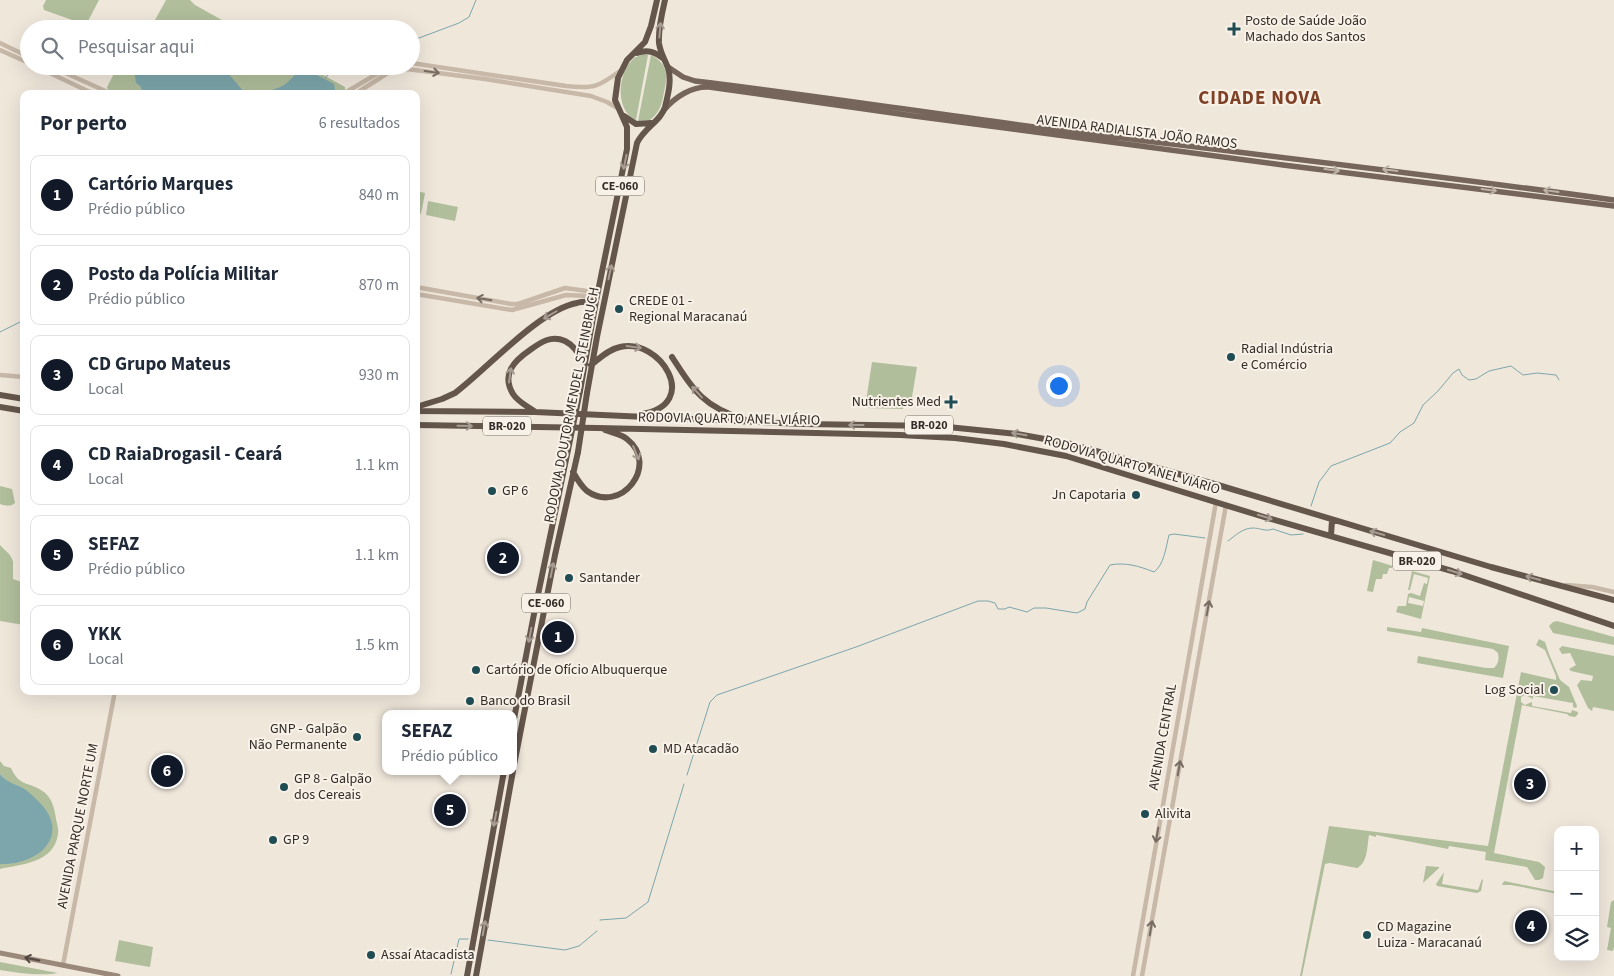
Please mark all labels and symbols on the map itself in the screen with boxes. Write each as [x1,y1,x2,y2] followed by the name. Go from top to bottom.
[1245,11,1367,47] place label: Posto de Saúde João Machado dos Santos
[1227,22,1241,36] marker: Posto de Saúde João Machado dos Santos
[655,23,665,39] one-way arrow
[424,68,440,78] one-way arrow
[1198,85,1322,112] district label: CIDADE NOVA
[1036,110,1238,154] street label: AVENIDA RADIALISTA JOÃO RAMOS
[619,154,629,170] one-way arrow
[1323,165,1339,175] one-way arrow
[1382,165,1398,175] one-way arrow
[596,177,644,196] road number: CE-060
[1481,185,1497,195] one-way arrow
[1543,186,1559,196] one-way arrow
[606,264,615,280] one-way arrow
[539,285,605,525] street label: RODOVIA DOUTOR MENDEL STEINBRUCH
[629,291,747,327] place label: CREDE 01 - Regional Maracanaú
[476,294,492,304] one-way arrow
[613,303,625,315] marker: CREDE 01 - Regional Maracanaú
[543,310,558,320] one-way arrow
[1241,339,1333,375] place label: Radial Indústria e Comércio
[626,342,642,352] one-way arrow
[1225,351,1237,363] marker: Radial Indústria e Comércio
[506,367,516,383] one-way arrow
[1046,373,1072,399] your location
[691,386,703,399] one-way arrow
[852,392,941,412] place label: Nutrientes Med
[945,396,957,408] marker: Nutrientes Med
[638,407,820,431] street label: RODOVIA QUARTO ANEL VIÁRIO
[483,416,531,436] road number: BR-020
[905,416,953,434] road number: BR-020
[849,420,865,430] one-way arrow
[456,421,473,431] one-way arrow
[1011,429,1027,439] one-way arrow
[1042,430,1222,500] street label: RODOVIA QUARTO ANEL VIÁRIO
[631,445,641,460] one-way arrow
[502,481,528,501] place label: GP 6
[486,485,498,497] marker: GP 6
[1052,485,1126,505] place label: Jn Capotaria
[1130,489,1142,501] marker: Jn Capotaria
[1257,512,1273,522] one-way arrow
[1369,528,1385,538] one-way arrow
[487,539,519,577] pin: 2
[1393,552,1441,570] road number: BR-020
[548,563,558,579] one-way arrow
[579,568,640,588] place label: Santander
[1447,568,1462,577] one-way arrow
[563,572,575,584] marker: Santander
[1526,573,1542,583] one-way arrow
[522,594,570,612] road number: CE-060
[1203,600,1213,616] one-way arrow
[542,618,574,656] pin: 1
[524,626,534,642] one-way arrow
[486,660,667,680] place label: Cartório de Ofício Albuquerque
[470,664,482,676] marker: Cartório de Ofício Albuquerque
[1484,680,1544,700] place label: Log Social
[1144,682,1182,792] street label: AVENIDA CENTRAL
[1548,684,1560,696] marker: Log Social
[480,691,571,711] place label: Banco do Brasil
[464,695,476,707] marker: Banco do Brasil
[249,719,347,755] place label: GNP - Galpão Não Permanente
[351,731,363,743] marker: GNP - Galpão Não Permanente
[663,739,739,759] place label: MD Atacadão
[52,742,104,910] street label: AVENIDA PARQUE NORTE UM
[647,743,659,755] marker: MD Atacadão
[151,752,183,790] pin: 6
[1175,760,1185,776] one-way arrow
[1514,765,1546,803] pin: 3
[294,769,372,805] place label: GP 8 - Galpão dos Cereais
[278,781,290,793] marker: GP 8 - Galpão dos Cereais
[434,791,466,829] pin: 5
[1155,804,1191,824] place label: Alivita
[1139,808,1151,820] marker: Alivita
[490,811,500,827] one-way arrow
[1151,827,1161,843] one-way arrow
[283,830,309,850] place label: GP 9
[267,834,279,846] marker: GP 9
[1515,907,1547,945] pin: 4
[1377,917,1482,953] place label: CD Magazine Luiza - Maracanaú
[480,920,490,936] one-way arrow
[1146,920,1156,936] one-way arrow
[1361,929,1373,941] marker: CD Magazine Luiza - Maracanaú
[381,945,474,965] place label: Assaí Atacadista
[365,949,377,961] marker: Assaí Atacadista
[24,954,40,964] one-way arrow

